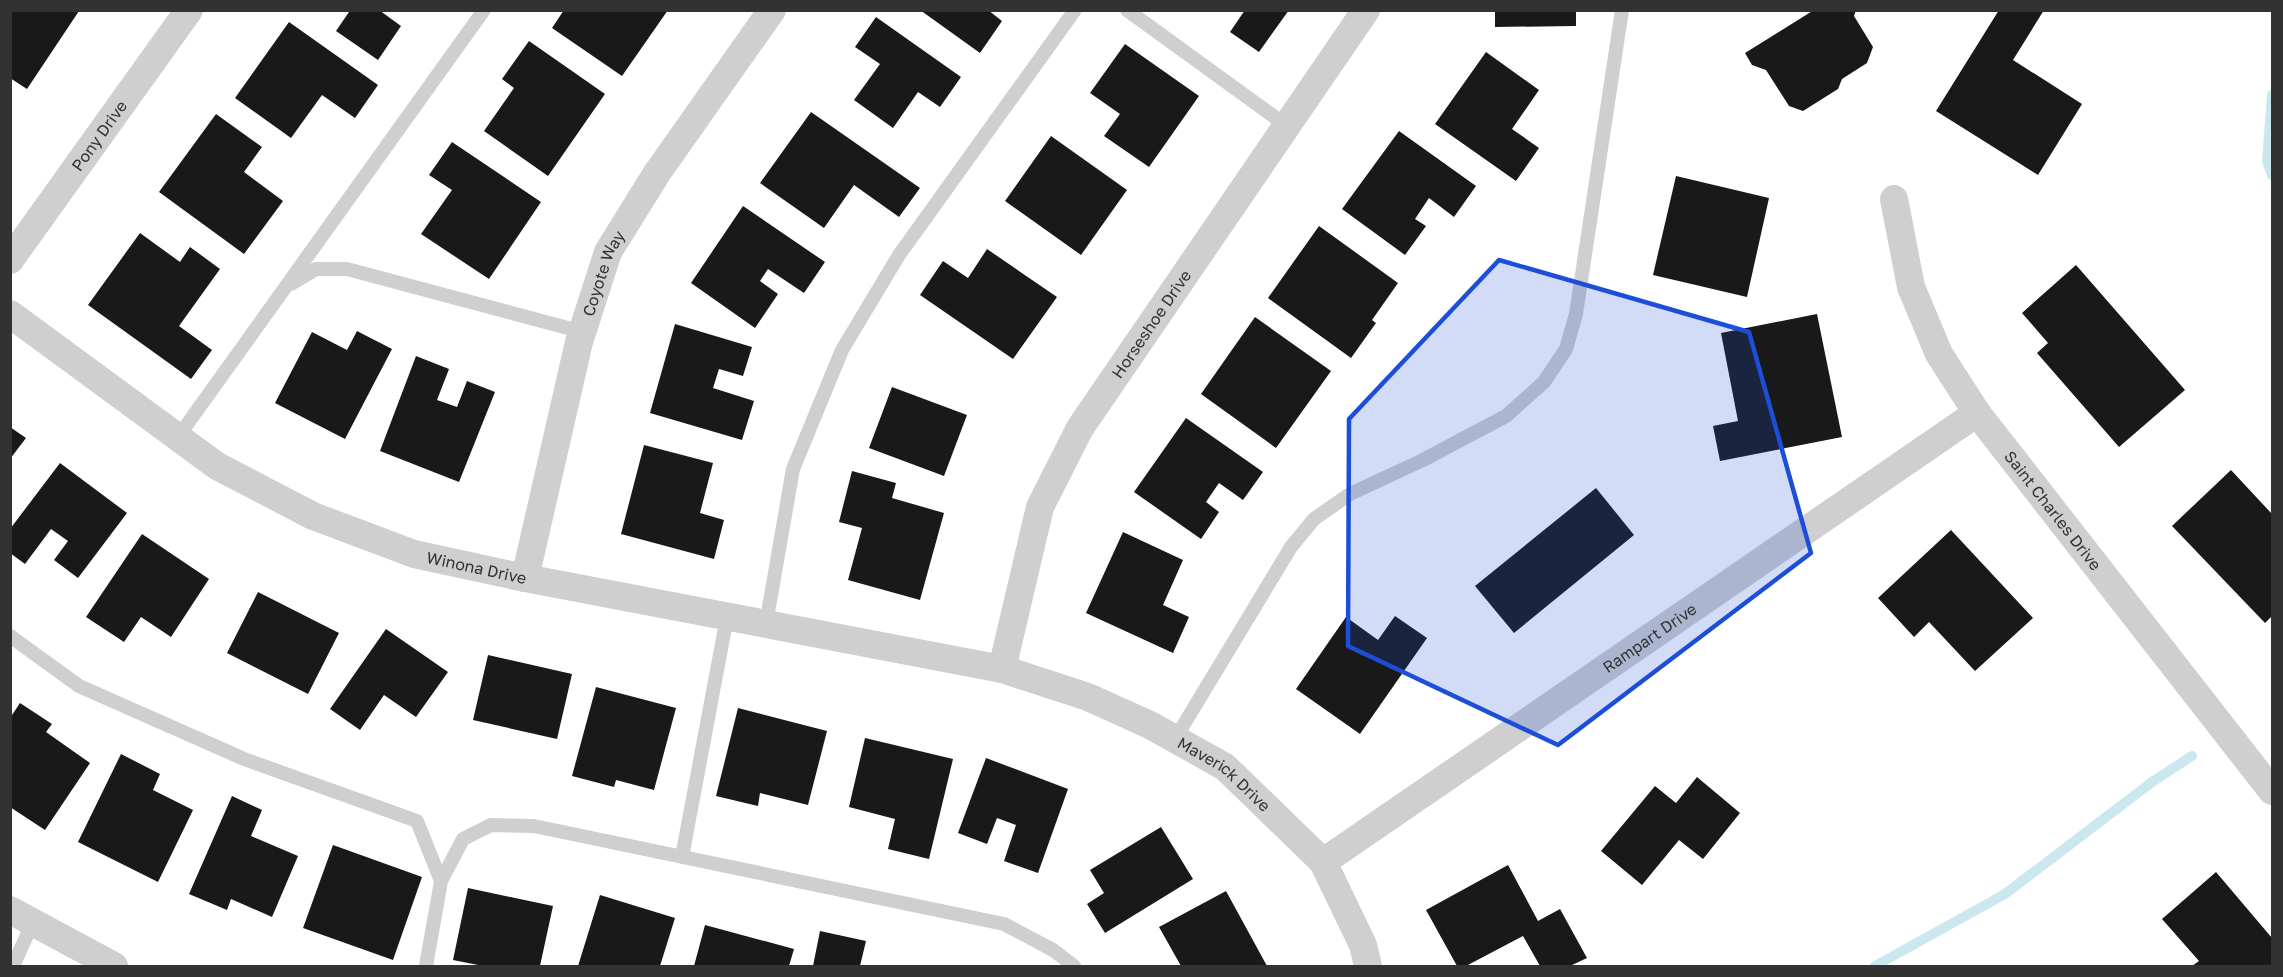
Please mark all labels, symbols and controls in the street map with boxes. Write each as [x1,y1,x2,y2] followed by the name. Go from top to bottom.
[67,96,131,175] street label: Pony Drive
[578,227,629,319] street label: Coyote Way
[1107,266,1195,382] street label: Horseshoe Drive
[2000,447,2106,574] street label: Saint Charles Drive
[425,547,528,588] street label: Winona Drive
[1599,599,1700,677] street label: Rampart Drive
[1174,732,1275,816] street label: Maverick Drive

